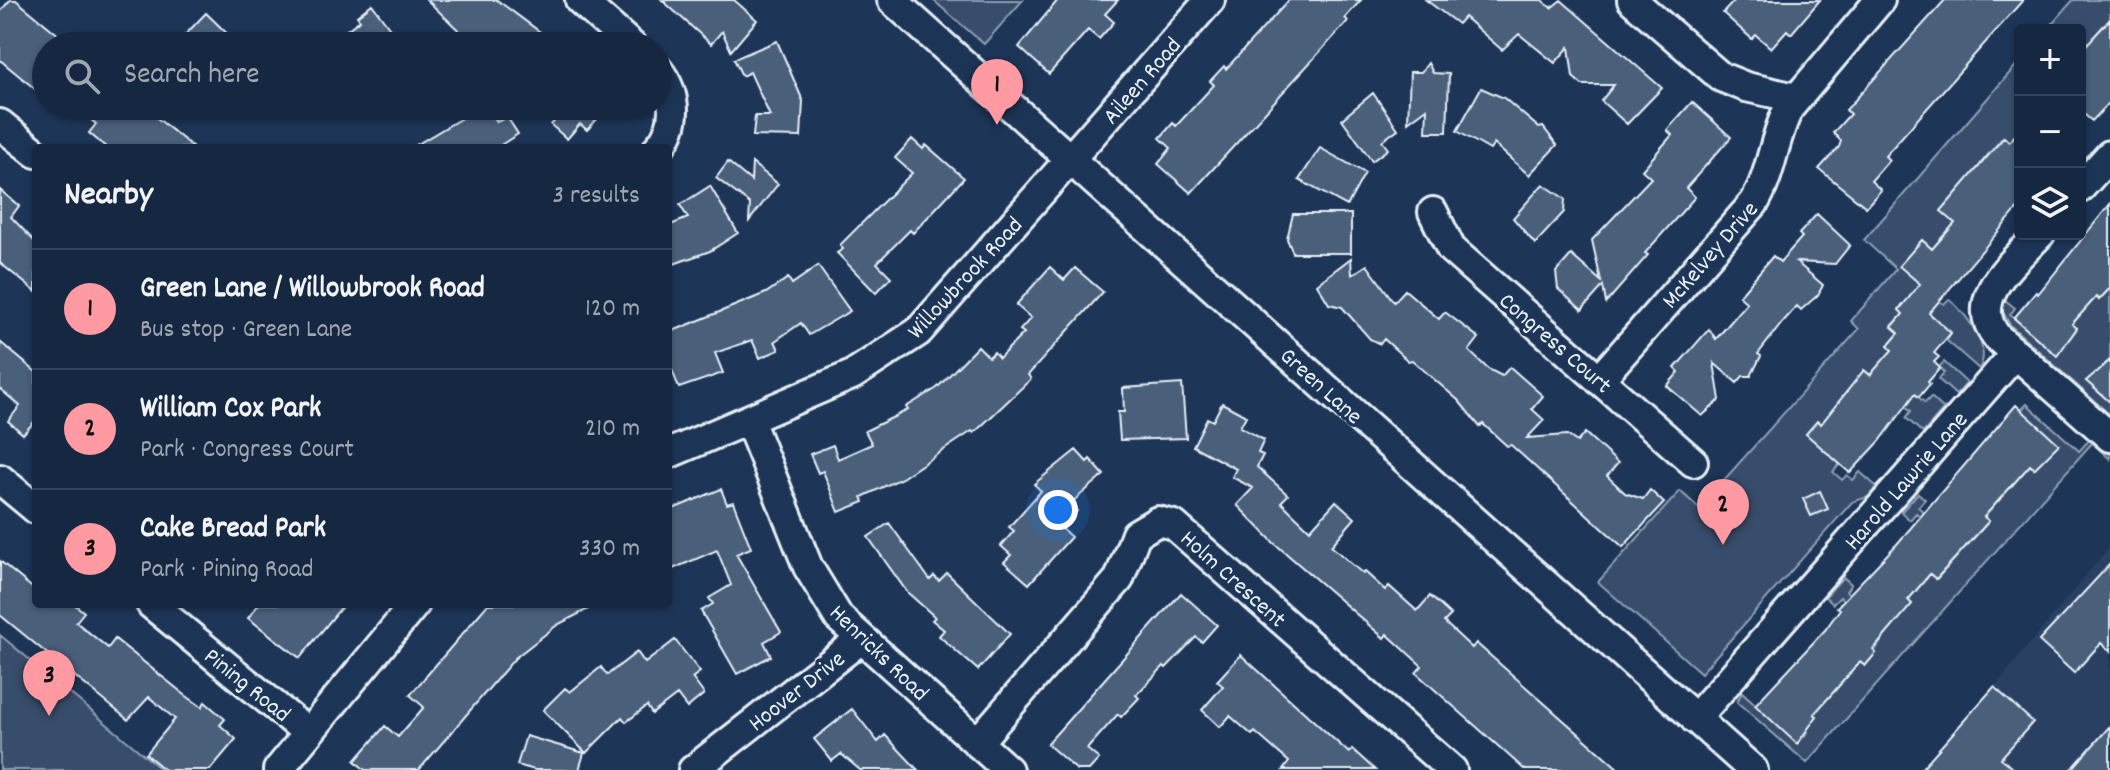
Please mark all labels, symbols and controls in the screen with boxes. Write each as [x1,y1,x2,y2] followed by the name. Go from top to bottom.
[2014,24,2086,240] map controls
[2014,24,2086,96] button: +
[1096,31,1191,133] street label: Aileen Road
[32,32,672,120] search box
[60,54,104,98] icon: search
[124,55,260,98] text: Search here
[971,59,1023,125] pin: 1
[2014,96,2086,168] button: −
[2014,168,2086,240] button: layers
[64,172,153,221] text: Nearby
[553,178,640,215] text: 3 results
[1655,195,1768,317] street label: McKelvey Drive
[900,210,1032,348] street label: Willowbrook Road
[140,269,485,312] text: Green Lane / Willowbrook Road
[1490,286,1618,403] street label: Congress Court
[87,291,93,328] text: 1
[585,291,640,328] text: 120 m
[140,312,352,349] text: Bus stop · Green Lane
[1271,341,1369,434] street label: Green Lane
[140,389,321,432] text: William Cox Park
[1837,405,1977,559] street label: Harold Lawrie Lane
[84,411,96,448] text: 2
[585,411,640,448] text: 210 m
[140,432,354,469] text: Park · Congress Court
[1697,479,1749,545] pin: 2
[1038,490,1078,530] your location
[140,509,326,552] text: Cake Bread Park
[1171,523,1293,637] street label: Holm Crescent
[84,531,96,568] text: 3
[579,531,640,568] text: 330 m
[140,552,313,589] text: Park · Pining Road
[820,598,935,711] street label: Henricks Road
[195,641,297,732] street label: Pining Road
[742,644,854,741] street label: Hoover Drive
[23,650,75,716] pin: 3

